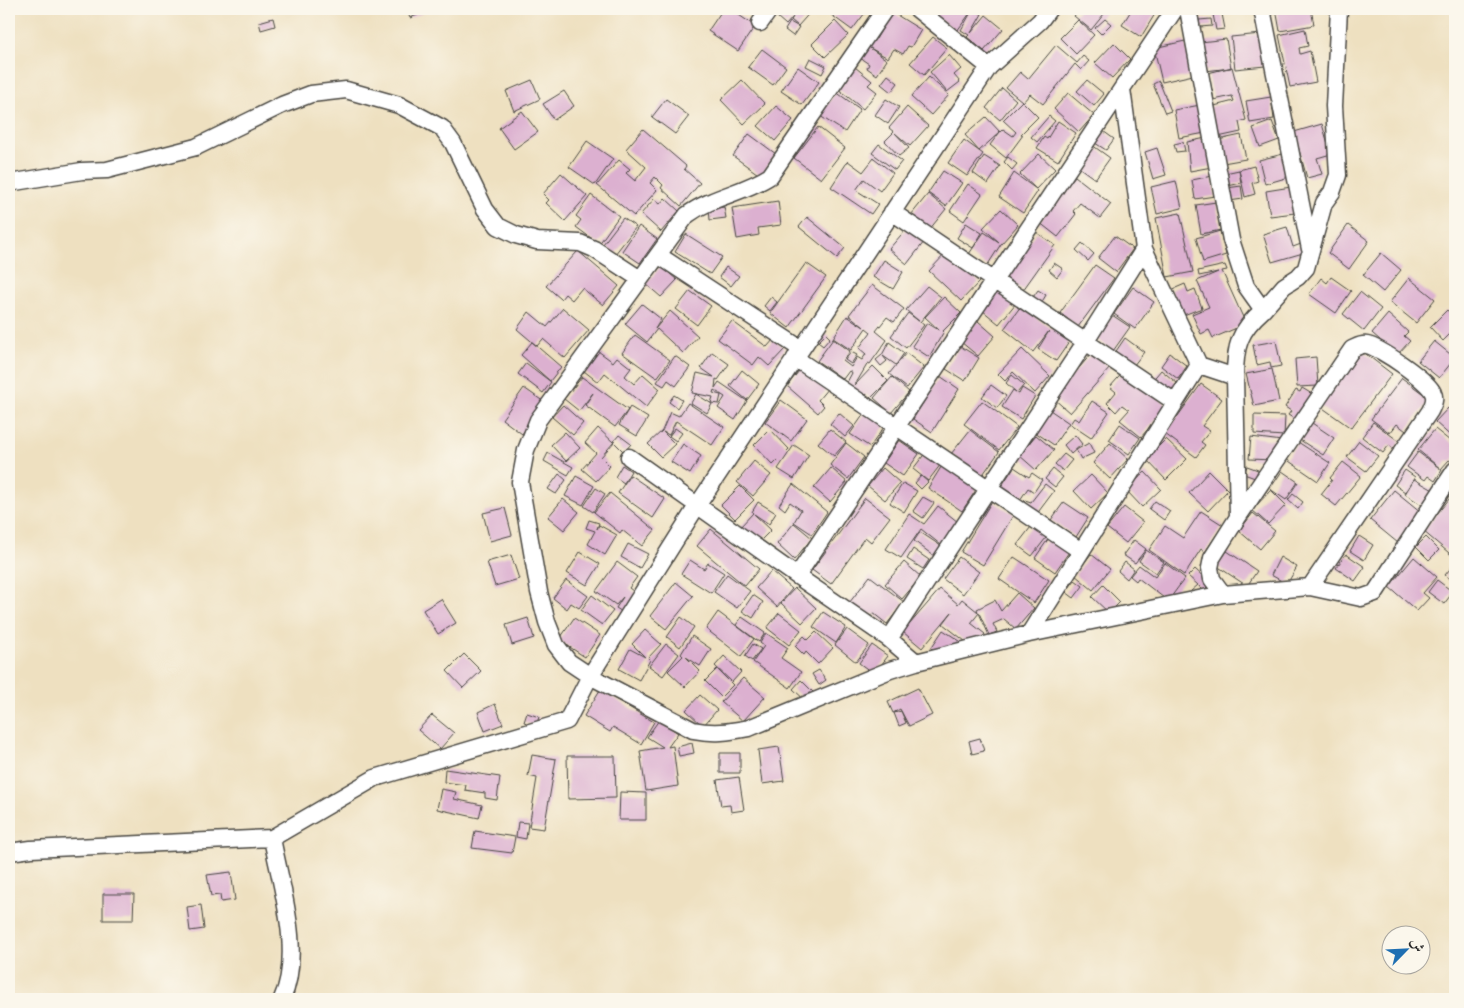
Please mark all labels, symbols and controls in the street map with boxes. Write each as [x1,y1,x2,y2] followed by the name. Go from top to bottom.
[1382,926,1432,976] north arrow
[1404,935,1428,956] text: ش

